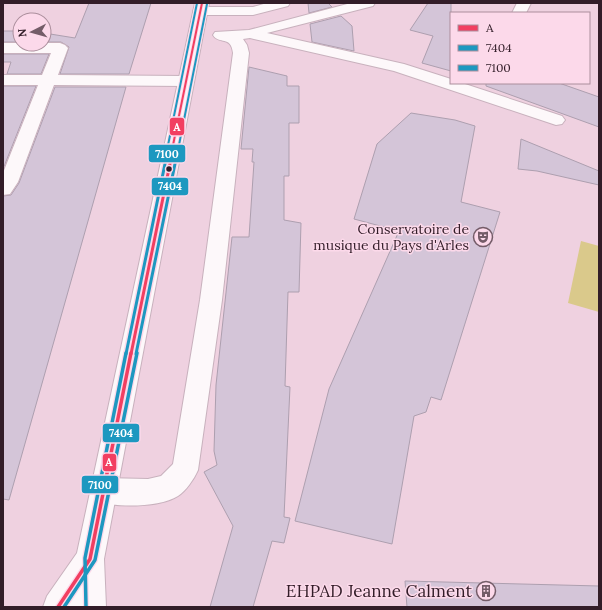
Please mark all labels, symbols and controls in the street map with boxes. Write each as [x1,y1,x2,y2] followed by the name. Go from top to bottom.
[12,12,52,52] north arrow
[450,12,590,84] legend
[485,20,494,35] text: A
[15,28,29,38] text: N
[486,40,512,55] text: 7404
[486,60,511,75] text: 7100
[169,117,185,136] line badge: A
[173,120,181,134] text: A
[148,144,186,163] line badge: 7100
[155,147,179,161] text: 7100
[164,164,174,174] unlabelled marker
[151,177,189,196] line badge: 7404
[158,179,182,193] text: 7404
[313,220,469,254] place label: Conservatoire de musique du Pays d'Arles
[472,226,494,248] theatre icon: Conservatoire de musique du Pays d'Arles
[102,423,140,443] line badge: 7404
[109,426,133,440] text: 7404
[102,453,117,472] line badge: A
[105,455,113,469] text: A
[81,475,119,494] line badge: 7100
[88,478,112,492] text: 7100
[286,580,472,602] place label: EHPAD Jeanne Calment
[475,580,497,602] building icon: EHPAD Jeanne Calment

